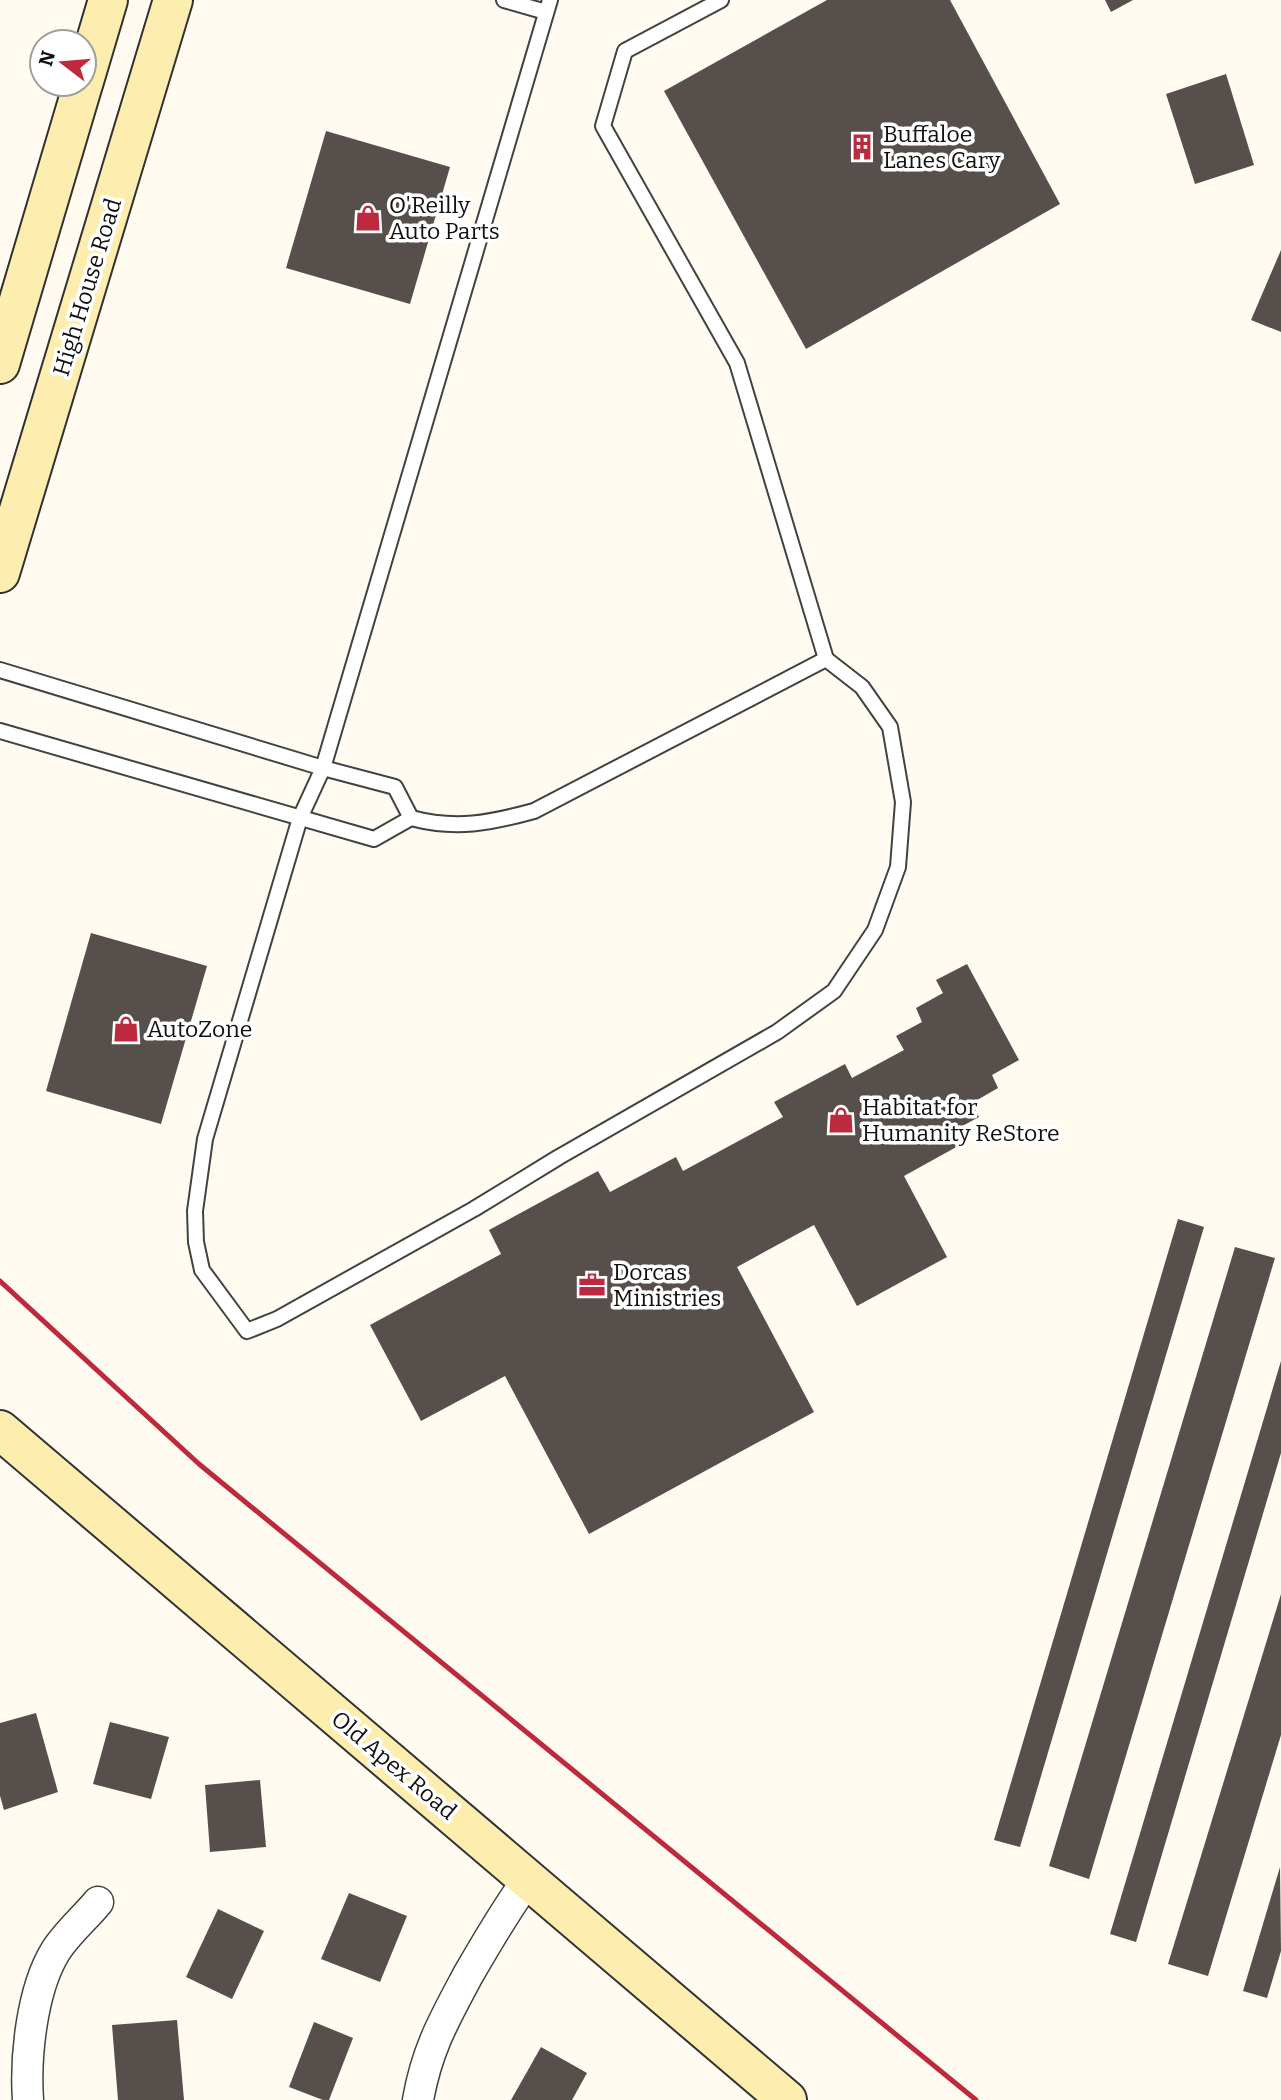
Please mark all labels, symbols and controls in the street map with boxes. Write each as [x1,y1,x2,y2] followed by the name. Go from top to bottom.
[28,28,98,98] north arrow
[34,48,60,69] text: N
[883,120,1001,174] place label: Buffaloe Lanes Cary
[847,132,877,162] building icon: Buffaloe Lanes Cary
[389,191,500,245] place label: O'Reilly Auto Parts
[47,194,127,379] street label: High House Road
[353,203,383,233] shop icon: O'Reilly Auto Parts
[111,1014,141,1044] shop icon: AutoZone
[147,1015,252,1043] place label: AutoZone
[862,1093,1060,1147] place label: Habitat for Humanity ReStore
[826,1105,856,1135] shop icon: Habitat for Humanity ReStore
[613,1258,721,1312] place label: Dorcas Ministries
[577,1270,607,1300] office icon: Dorcas Ministries
[326,1705,463,1826] street label: Old Apex Road

